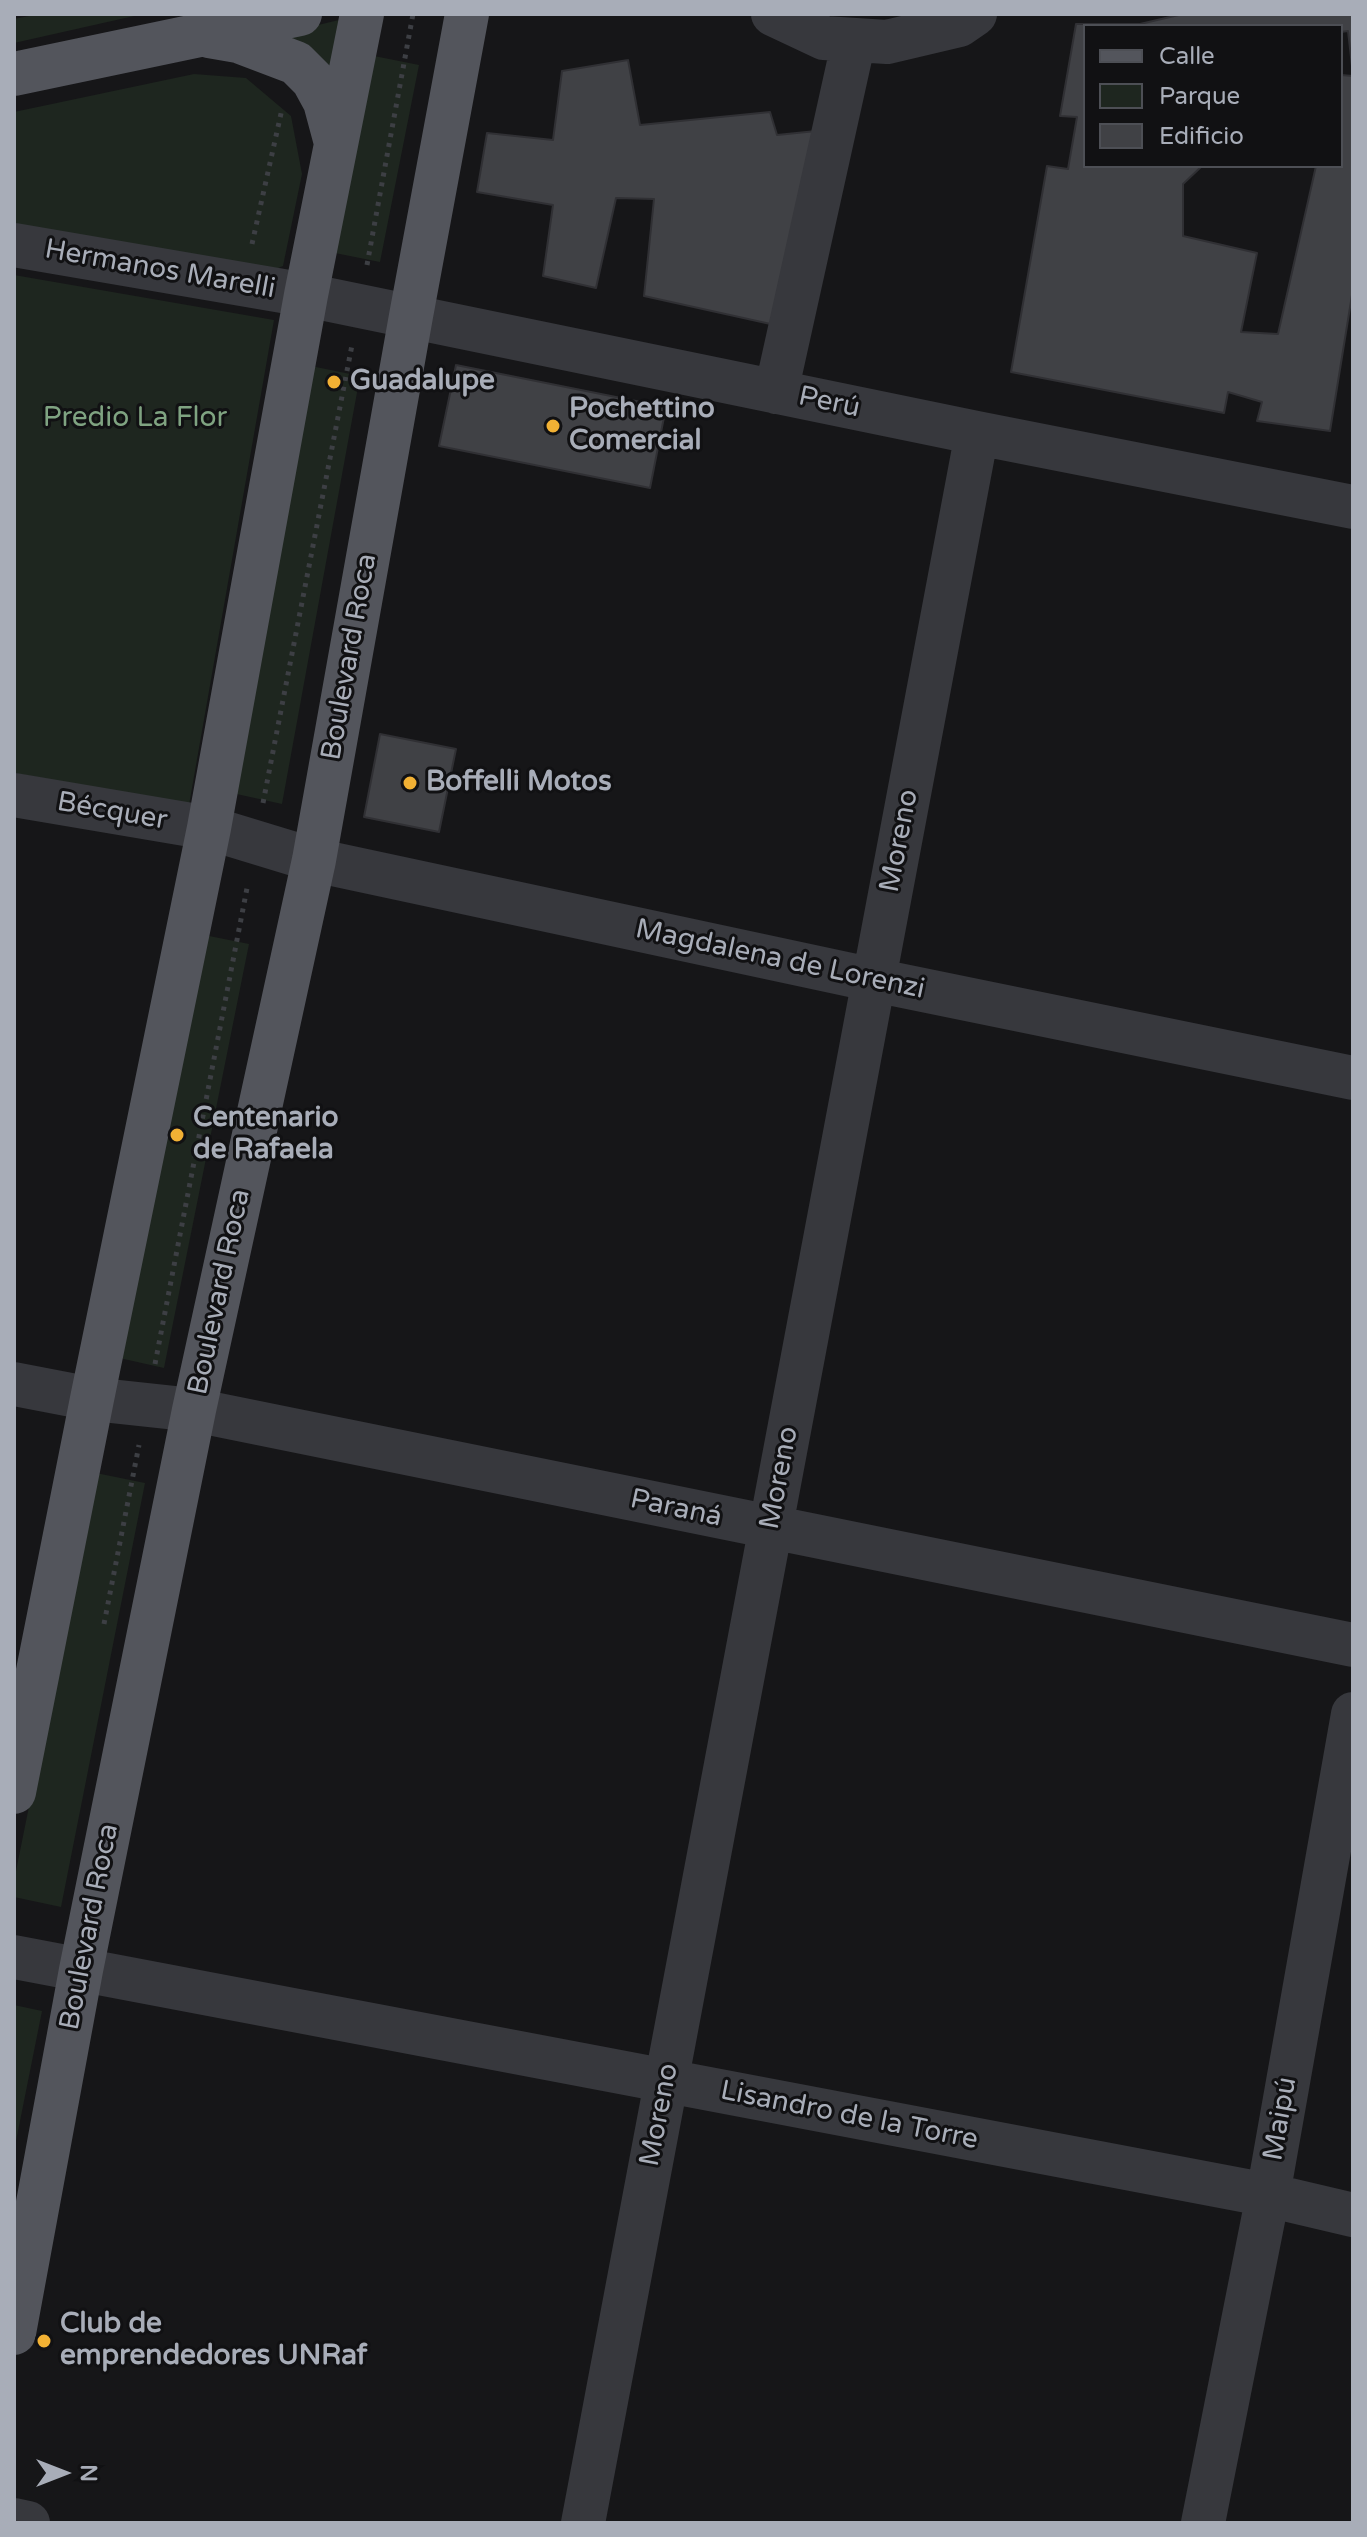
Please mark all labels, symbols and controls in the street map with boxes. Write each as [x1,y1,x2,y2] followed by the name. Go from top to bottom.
[1083,24,1343,168] legend
[1159,42,1215,71] text: Calle
[1159,82,1240,111] text: Parque
[1159,122,1244,151] text: Edificio
[42,233,278,307] street label: Hermanos Marelli
[350,365,495,399] place label: Guadalupe
[325,373,343,391] marker: Guadalupe
[795,380,863,426] street label: Perú
[569,393,715,459] place label: Pochettino Comercial
[43,402,227,436] park label: Predio La Flor
[544,417,562,435] marker: Pochettino Comercial
[315,551,385,763] street label: Boulevard Roca
[426,766,612,800] place label: Boffelli Motos
[401,774,419,792] marker: Boffelli Motos
[54,786,170,838] street label: Bécquer
[874,787,926,895] street label: Moreno
[632,913,928,1007] street label: Magdalena de Lorenzi
[193,1102,338,1168] place label: Centenario de Rafaela
[168,1126,186,1144] marker: Centenario de Rafaela
[182,1186,258,1398] street label: Boulevard Roca
[754,1424,806,1532] street label: Moreno
[627,1483,725,1535] street label: Paraná
[54,1821,126,2033] street label: Boulevard Roca
[634,2061,686,2169] street label: Moreno
[1257,2074,1305,2164] street label: Maipú
[717,2075,981,2157] street label: Lisandro de la Torre
[60,2308,367,2374] place label: Club de emprendedores UNRaf
[35,2332,53,2350] marker: Club de emprendedores UNRaf
[24,2433,104,2513] north arrow
[75,2464,101,2482] text: N

